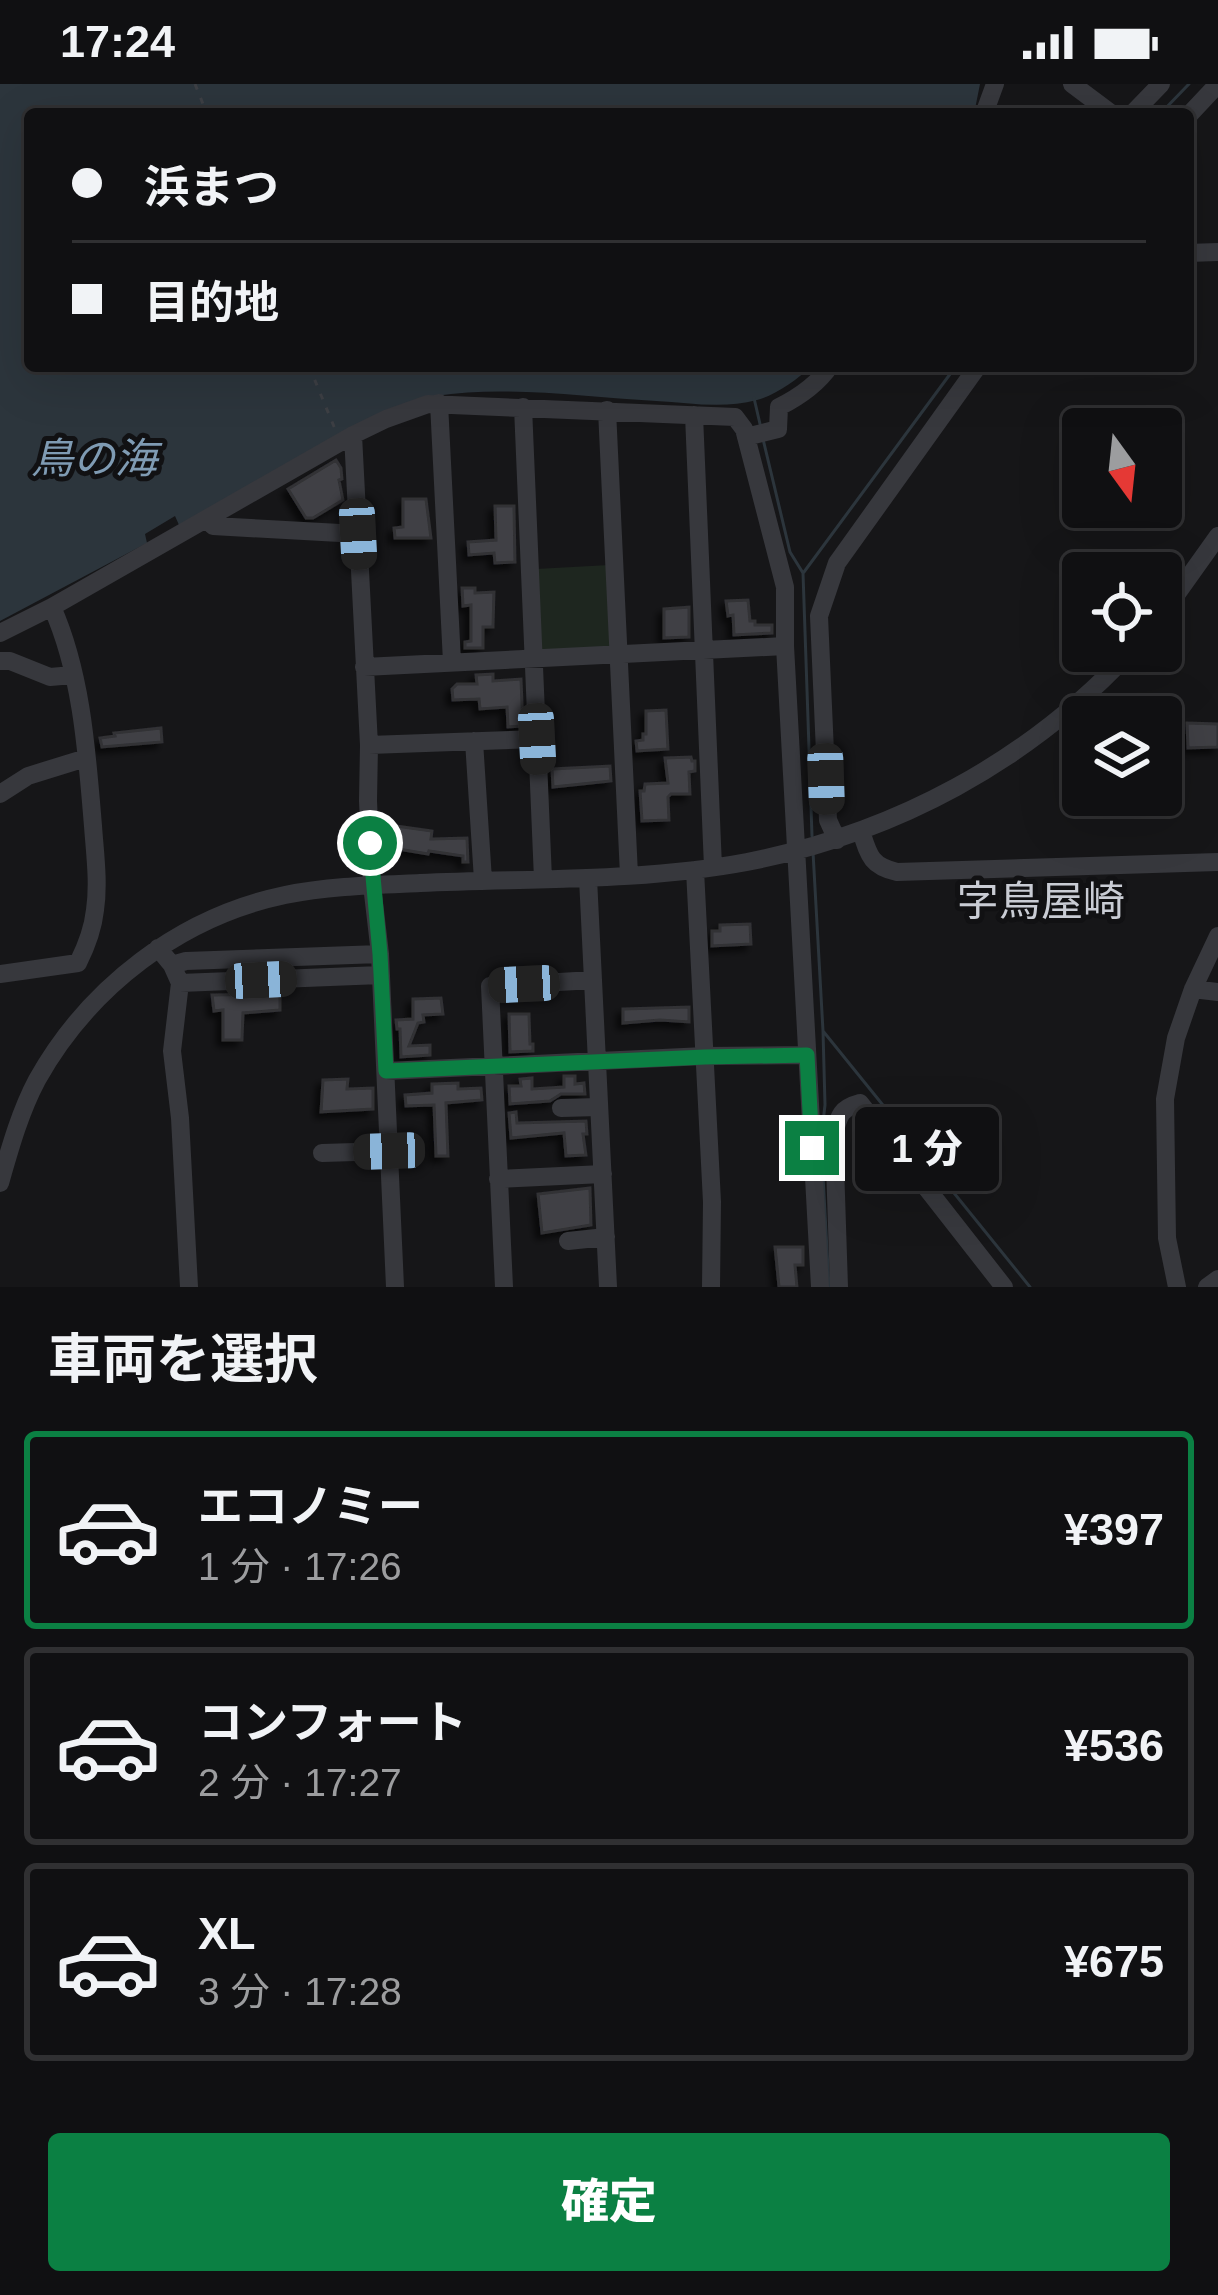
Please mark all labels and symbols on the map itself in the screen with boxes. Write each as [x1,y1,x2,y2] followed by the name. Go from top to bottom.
[1062,408,1182,528] north arrow
[31,435,163,482] water label: 鳥の海
[338,497,378,571] car
[517,702,557,776] car
[807,742,845,816] car
[343,816,397,870] route start
[957,878,1125,925] district label: 字鳥屋崎
[224,960,298,1000] car
[487,964,561,1004] car
[854,1106,998,1190] callout: 1 分
[785,1121,839,1175] route end
[352,1132,426,1170] car

